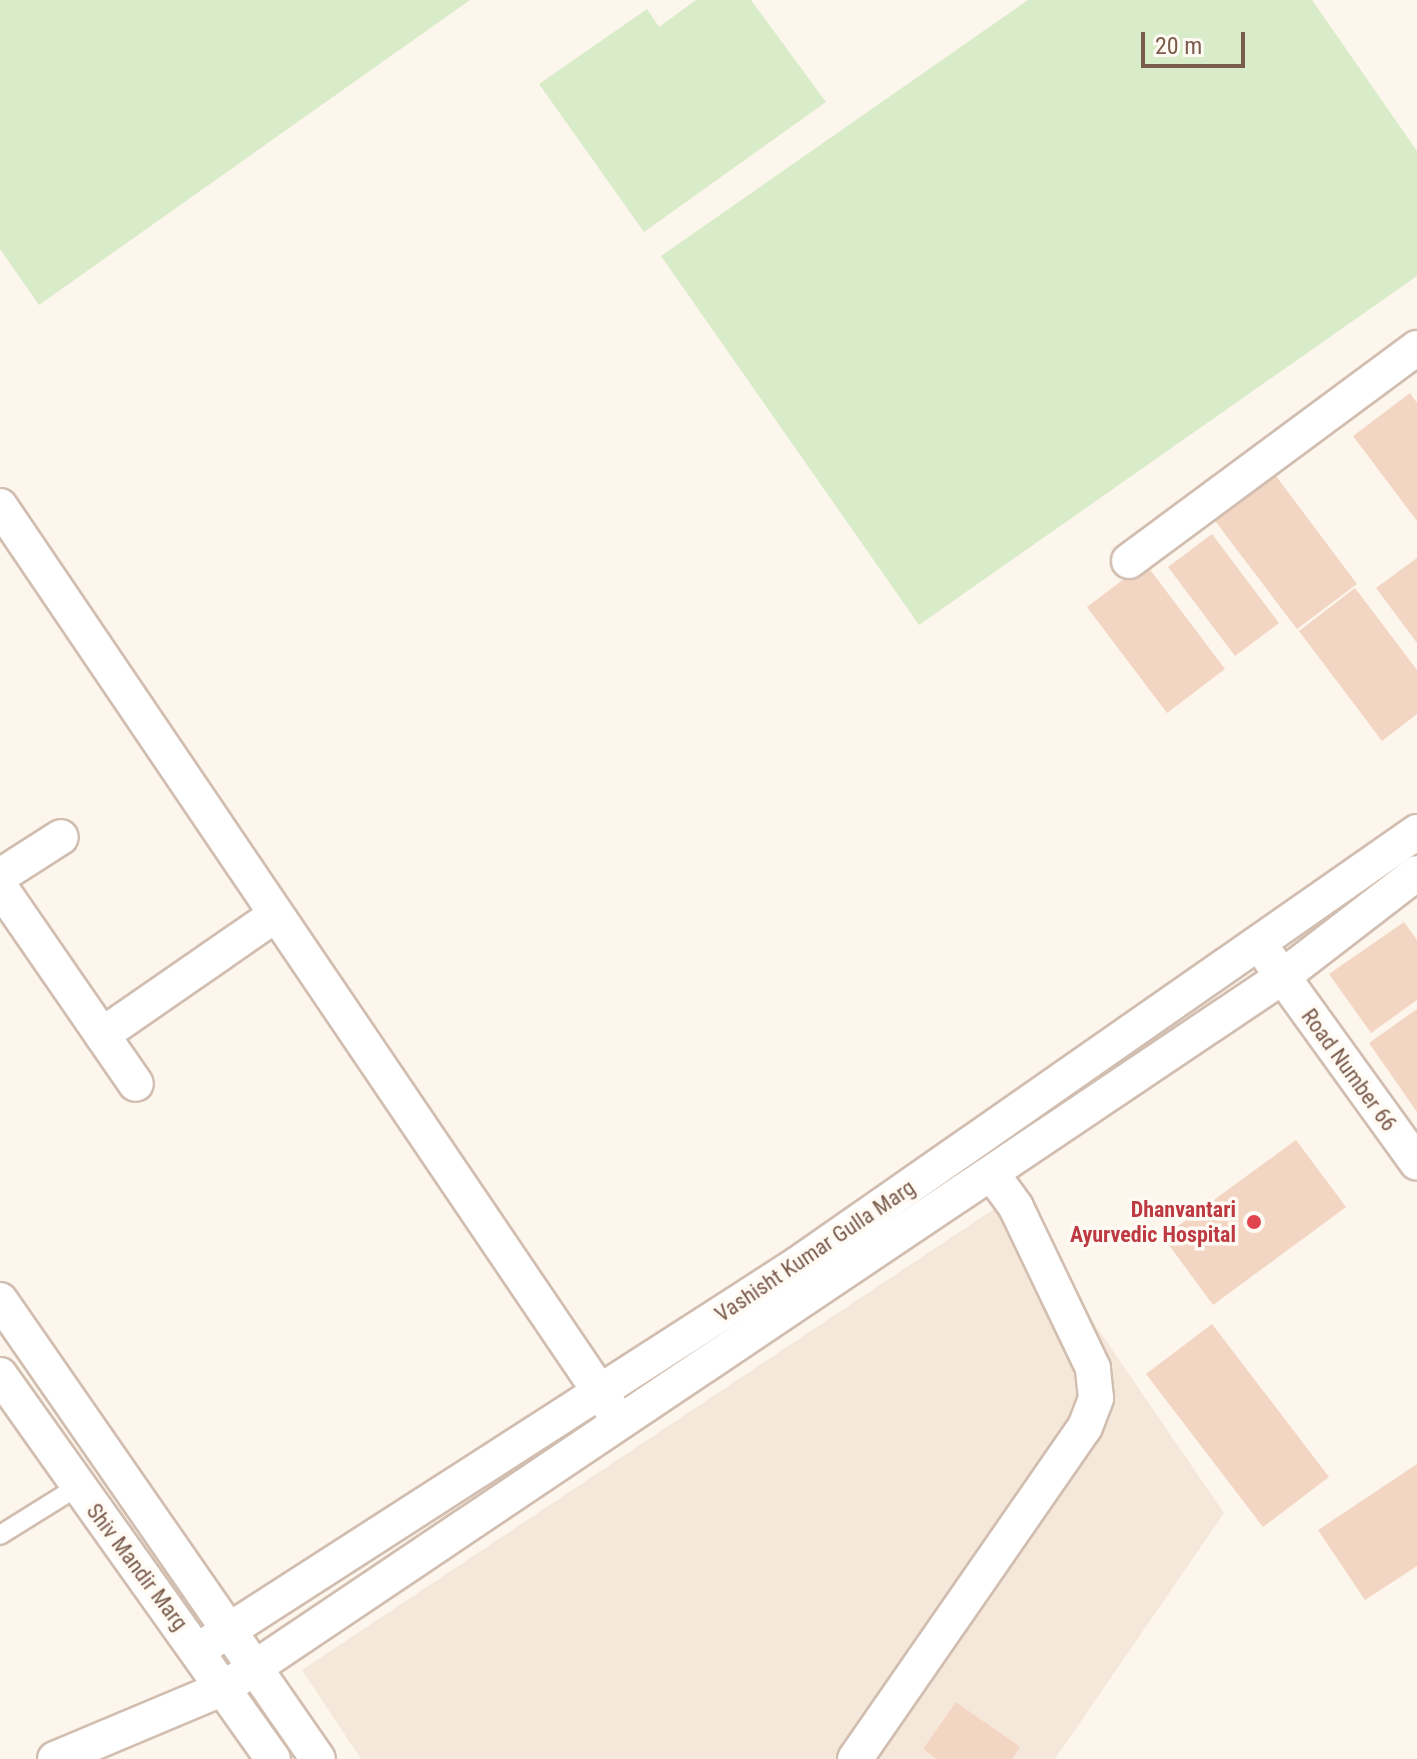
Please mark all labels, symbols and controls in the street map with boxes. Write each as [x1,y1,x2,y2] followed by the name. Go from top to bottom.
[1145,16,1249,66] scale bar
[1155,32,1202,60] text: 20 m
[1296,1004,1402,1136] street label: Road Number 66
[710,1174,920,1328] street label: Vashisht Kumar Gulla Marg
[1070,1196,1236,1248] place label: Dhanvantari Ayurvedic Hospital
[1243,1211,1265,1233] marker: Dhanvantari Ayurvedic Hospital
[81,1499,193,1635] street label: Shiv Mandir Marg

